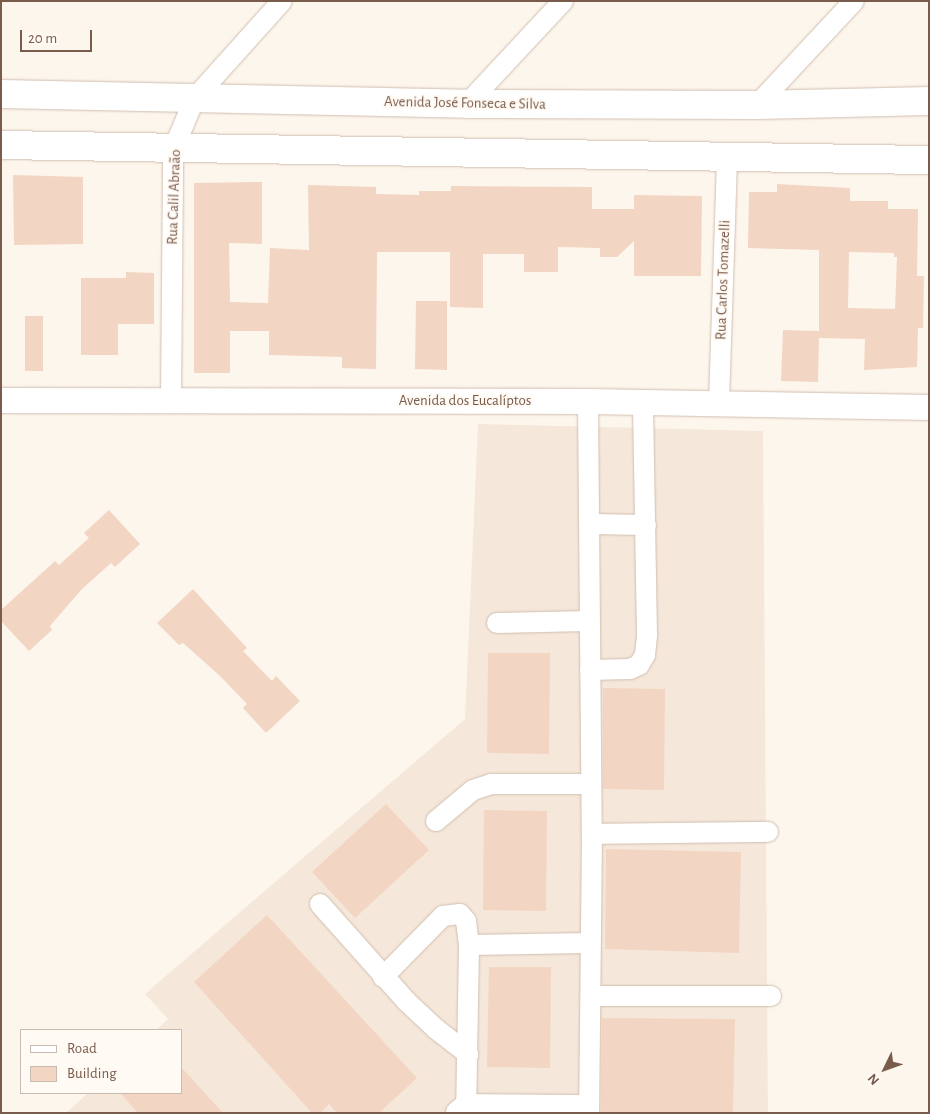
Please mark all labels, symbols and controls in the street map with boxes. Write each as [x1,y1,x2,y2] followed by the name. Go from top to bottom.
[22,20,95,52] scale bar
[28,31,57,46] text: 20 m
[384,93,546,113] street label: Avenida José Fonseca e Silva
[163,149,185,245] street label: Rua Calil Abraão
[712,220,734,340] street label: Rua Carlos Tomazelli
[399,392,531,410] street label: Avenida dos Eucalíptos
[20,1029,182,1094] legend
[67,1041,97,1056] text: Road
[860,1044,910,1094] north arrow
[67,1066,117,1081] text: Building
[865,1071,882,1087] text: N

